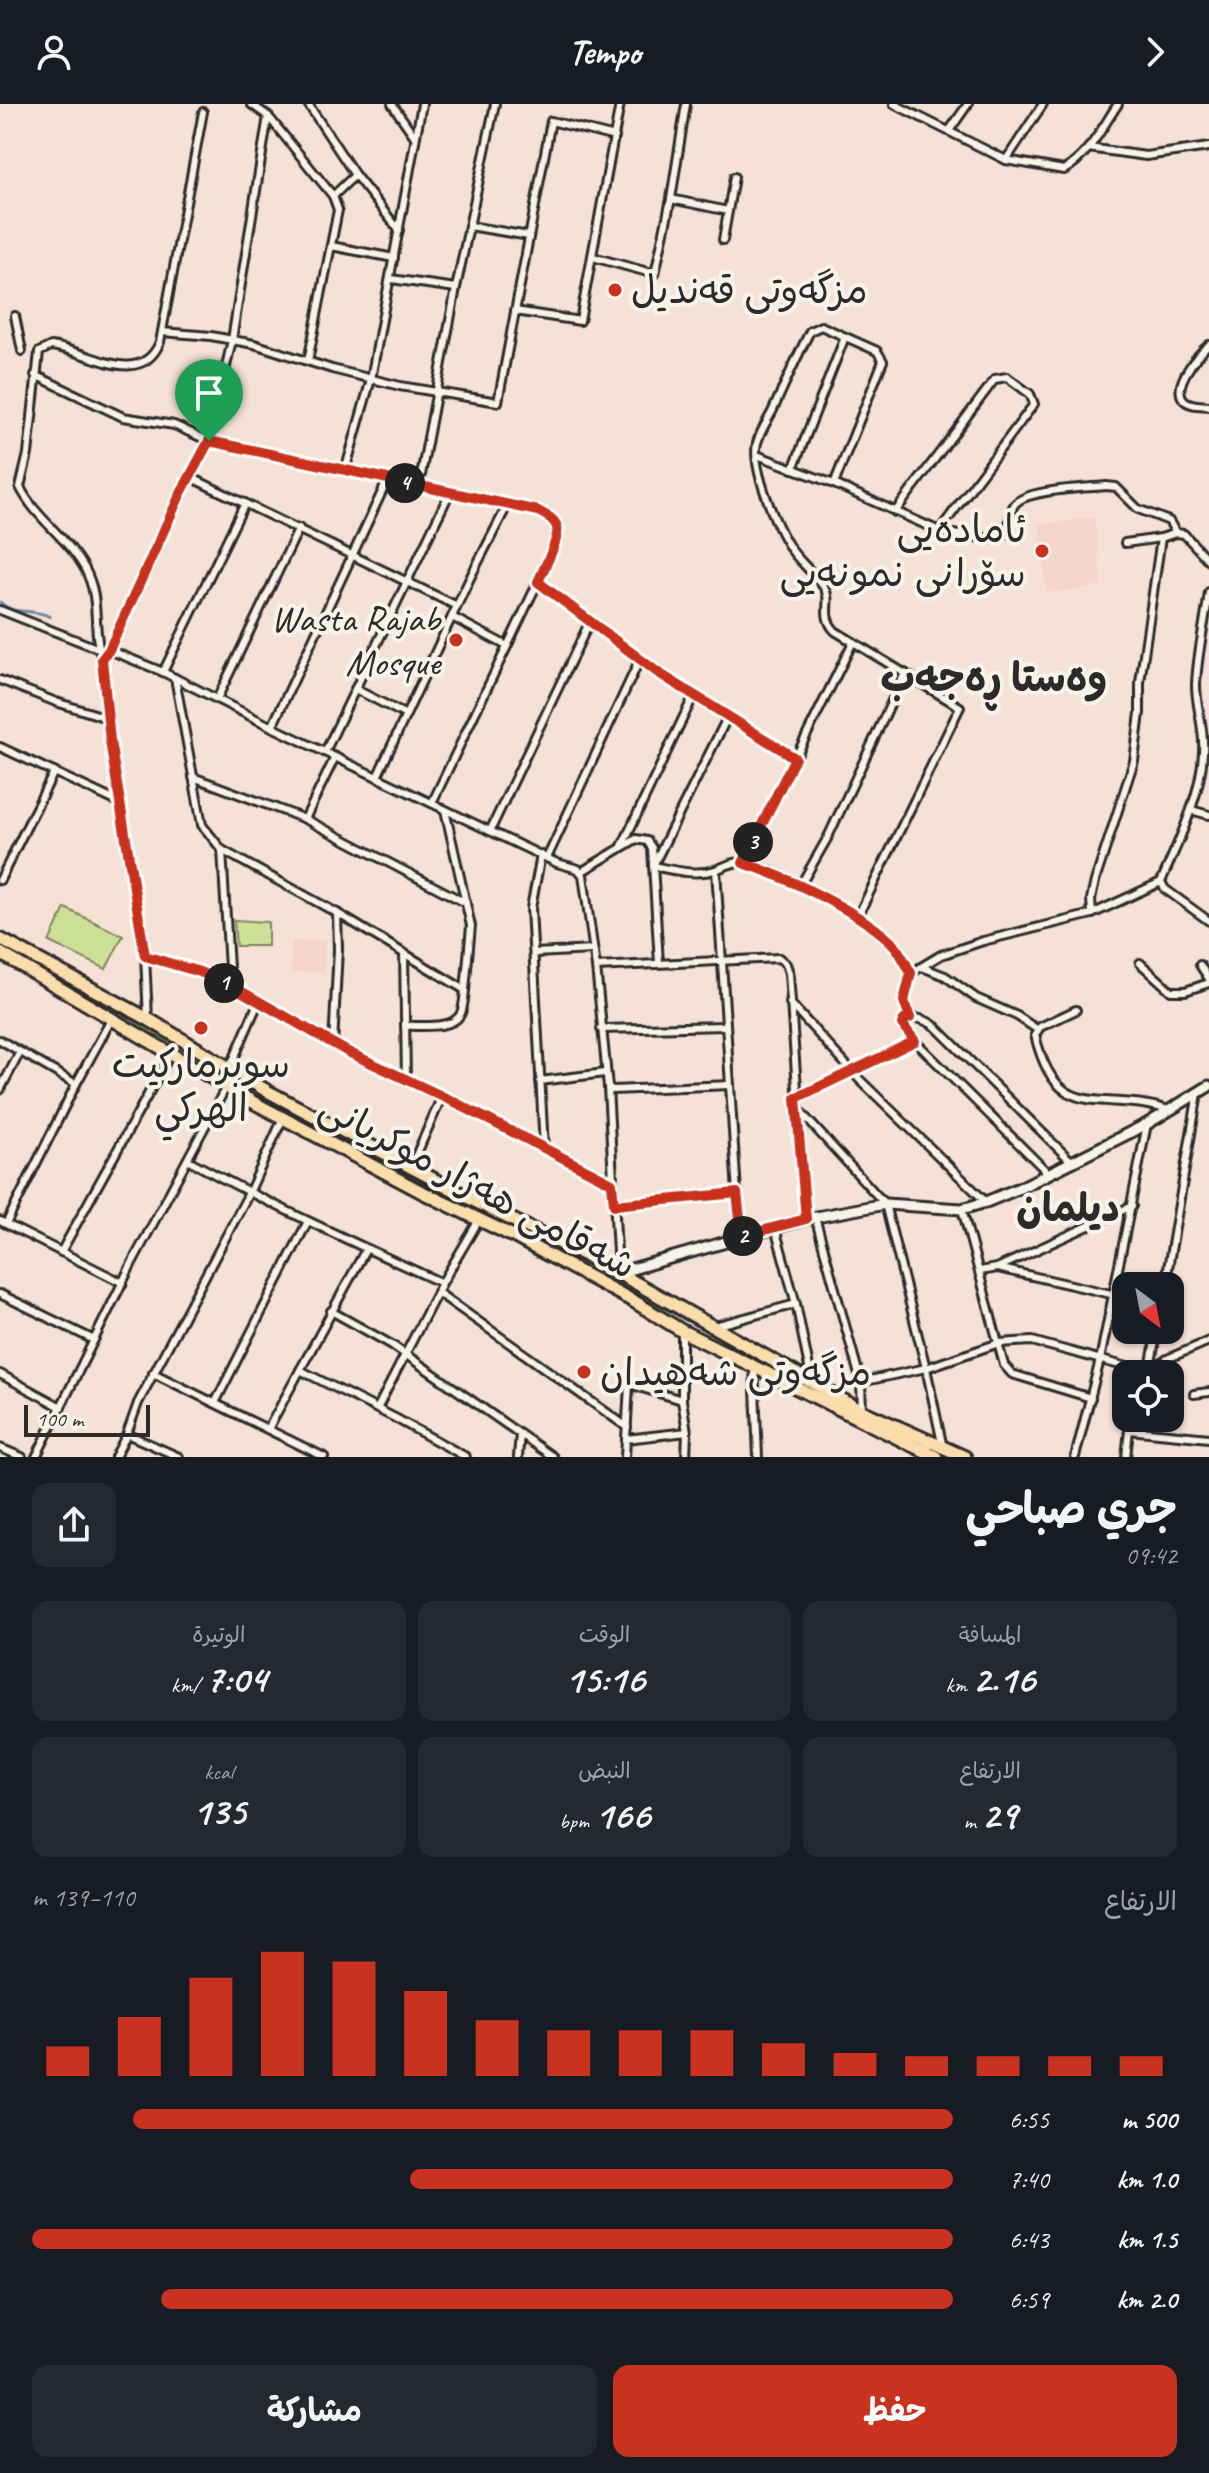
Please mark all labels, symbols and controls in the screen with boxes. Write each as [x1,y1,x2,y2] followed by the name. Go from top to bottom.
[568,29,641,75] text: Tempo
[32,30,76,74] icon: person
[1133,30,1177,74] icon: forward
[631,267,868,315] place label: مزگەوتی قەندیل
[606,281,624,299] marker: مزگەوتی قەندیل
[175,359,243,441] pin
[187,371,231,415] icon: arrive
[385,463,425,503] pin: 4
[400,469,410,497] text: 4
[780,506,1026,598] place label: ئامادەیی سۆرانی نمونەیی
[1033,542,1051,560] marker: ئامادەیی سۆرانی نمونەیی
[271,595,443,686] place label: Wasta Rajab Mosque
[447,631,465,649] marker: Wasta Rajab Mosque
[880,653,1108,711] district label: وەستا ڕەجەب
[733,822,773,862] pin: 3
[748,828,758,856] text: 3
[204,963,244,1003] pin: 1
[219,969,229,997] text: 1
[192,1019,210,1037] marker: سوبرماركيت الهركي
[112,1041,290,1141] place label: سوبرماركيت الهركي
[311,1083,644,1290] street label: شەقامی ھەژار موکریانی
[1016,1183,1120,1233] district label: دیلمان
[723,1216,763,1256] pin: 2
[738,1222,748,1250] text: 2
[1112,1272,1184,1344] north arrow
[1112,1272,1184,1432] map controls
[600,1349,871,1397] place label: مزگەوتی شەهیدان
[1112,1360,1184,1432] button: locate
[575,1363,593,1381] marker: مزگەوتی شەهیدان
[24,1401,150,1437] scale bar
[36,1405,83,1433] text: 100 m
[965,1481,1177,1536] text: جري صباحي
[32,1483,116,1567] button: share
[1125,1539,1177,1572] text: 09:42
[192,1621,245,1649] text: الوتيرة
[579,1621,630,1649] text: الوقت
[959,1621,1022,1649] text: المسافة
[205,1654,267,1704] text: 7:04
[564,1654,645,1704] text: 15:16
[972,1654,1035,1704] text: 2.16
[171,1671,205,1699] text: /km
[945,1671,972,1699] text: km
[578,1757,631,1785] text: النبض
[959,1757,1021,1785] text: الارتفاع
[204,1758,233,1786] text: kcal
[192,1786,246,1836] text: 135
[594,1790,650,1840] text: 166
[981,1790,1017,1840] text: 29
[559,1807,594,1835] text: bpm
[964,1807,981,1835] text: m
[32,1881,135,1914] text: 110–139 m
[1104,1885,1177,1918] text: الارتفاع
[1009,2103,1049,2136] text: 6:55
[1121,2103,1177,2136] text: 500 m
[1009,2163,1049,2196] text: 7:40
[1117,2163,1177,2196] text: 1.0 km
[1009,2223,1049,2256] text: 6:43
[1117,2223,1177,2256] text: 1.5 km
[1009,2283,1049,2316] text: 6:59
[1117,2283,1177,2316] text: 2.0 km
[32,2365,597,2457] button: مشاركة
[613,2365,1177,2457] button: حفظ

